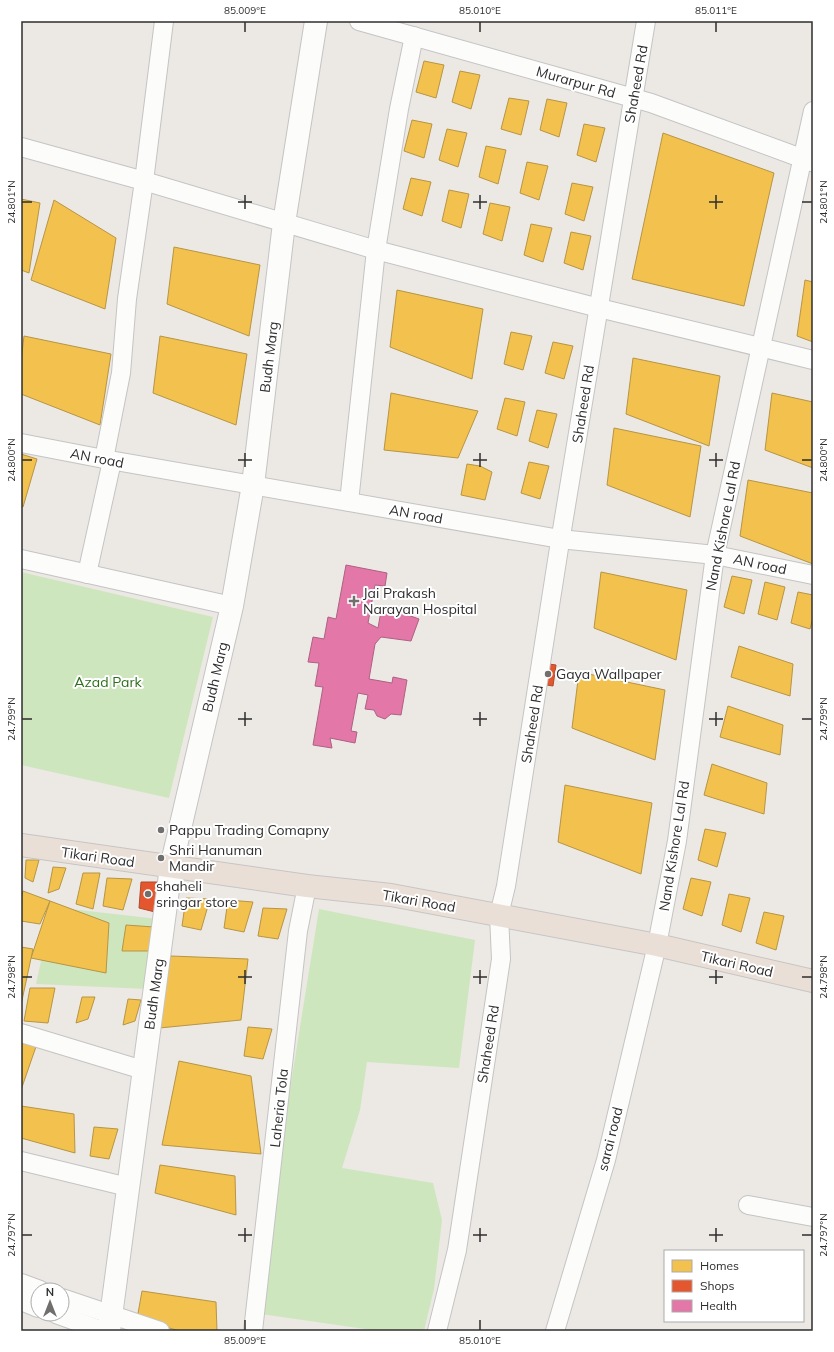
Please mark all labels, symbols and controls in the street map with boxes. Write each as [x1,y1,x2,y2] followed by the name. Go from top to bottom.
[224,4,266,17] text: 85.009°E
[459,4,501,17] text: 85.010°E
[695,4,737,17] text: 85.011°E
[620,44,652,124] street label: Shaheed Rd
[534,62,618,102] street label: Murarpur Rd
[5,180,18,224] text: 24.801°N
[817,180,830,224] text: 24.801°N
[256,320,282,394] street label: Budh Marg
[568,364,598,444] street label: Shaheed Rd
[5,438,18,482] text: 24.800°N
[817,438,830,482] text: 24.800°N
[69,444,125,472] street label: AN road
[702,460,744,592] street label: Nand Kishore Lal Rd
[388,500,444,528] street label: AN road
[732,550,788,578] street label: AN road
[363,584,477,618] place label: Jai Prakash Narayan Hospital
[348,595,360,607] marker: Jai Prakash Narayan Hospital
[198,640,232,714] street label: Budh Marg
[556,665,663,683] place label: Gaya Wallpaper
[543,669,553,679] marker: Gaya Wallpaper
[74,673,142,691] park label: Azad Park
[517,684,547,764] street label: Shaheed Rd
[5,697,18,741] text: 24.799°N
[817,697,830,741] text: 24.799°N
[655,780,693,912] street label: Nand Kishore Lal Rd
[169,821,330,839] place label: Pappu Trading Comapny
[156,825,166,835] marker: Pappu Trading Comapny
[169,841,262,875] place label: Shri Hanuman Mandir
[60,843,136,871] street label: Tikari Road
[156,853,166,863] marker: Shri Hanuman Mandir
[156,877,237,911] place label: shaheli sringar store
[381,886,457,916] street label: Tikari Road
[143,889,153,899] marker: shaheli sringar store
[699,947,775,981] street label: Tikari Road
[5,955,18,999] text: 24.798°N
[817,955,830,999] text: 24.798°N
[140,957,168,1031] street label: Budh Marg
[473,1004,503,1084] street label: Shaheed Rd
[266,1068,292,1148] street label: Laheria Tola
[593,1105,627,1173] street label: sarai road
[5,1213,18,1257] text: 24.797°N
[817,1213,830,1257] text: 24.797°N
[664,1250,804,1322] legend
[700,1258,739,1273] text: Homes
[700,1278,735,1293] text: Shops
[30,1282,70,1322] north arrow
[46,1285,54,1299] text: N
[700,1298,737,1313] text: Health
[224,1334,266,1347] text: 85.009°E
[459,1334,501,1347] text: 85.010°E

